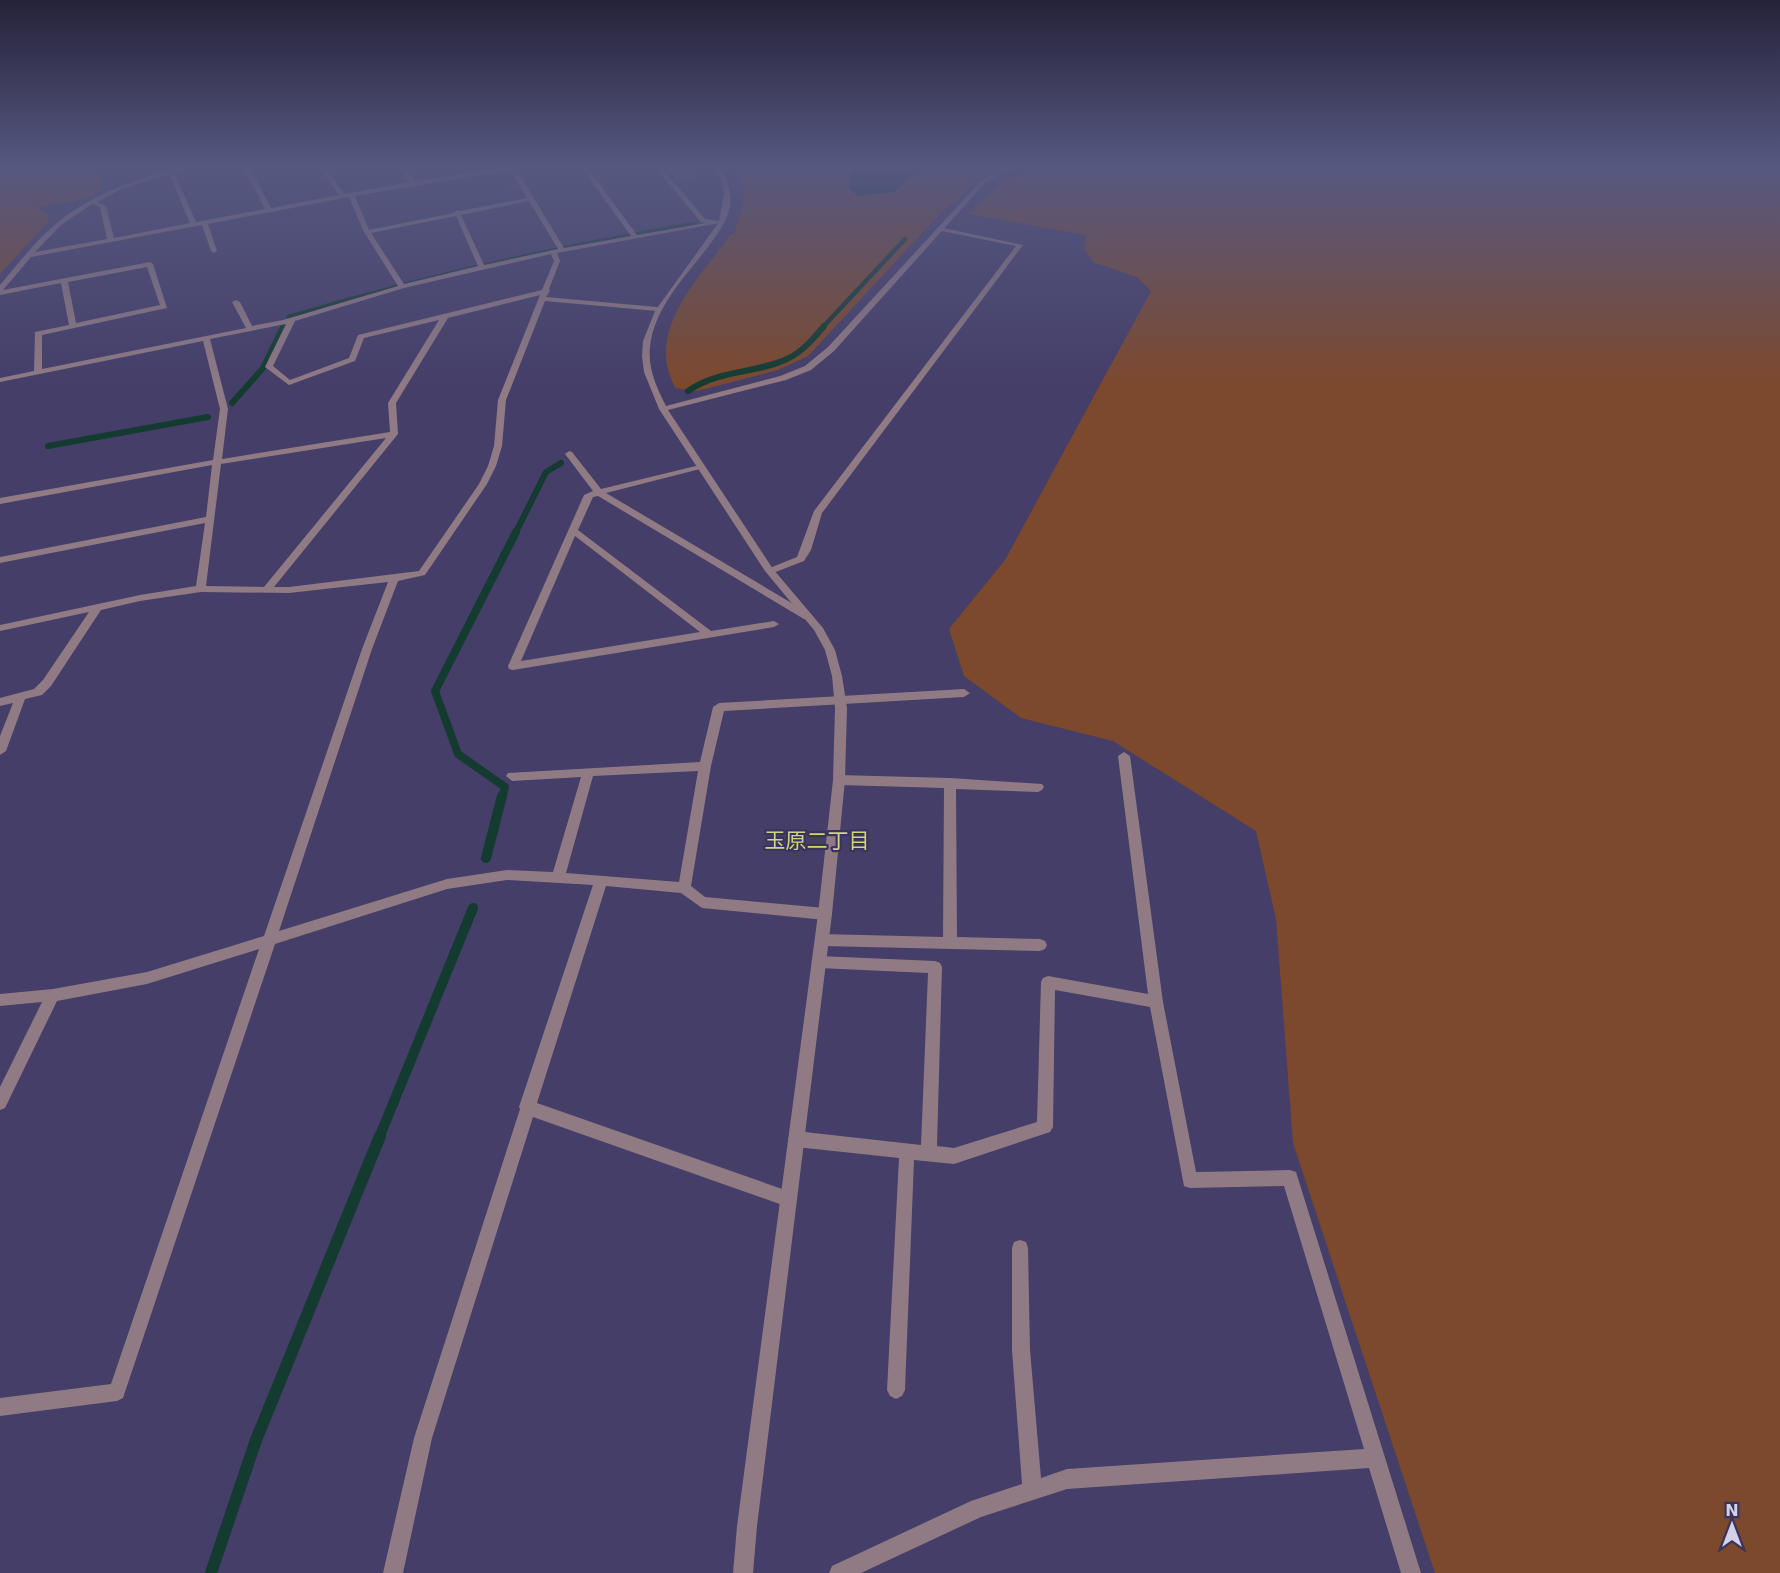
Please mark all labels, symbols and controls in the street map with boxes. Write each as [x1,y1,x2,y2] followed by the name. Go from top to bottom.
[765,829,870,853] district label: 玉原二丁目
[1702,1495,1762,1555] north arrow
[1725,1501,1739,1520] text: N

